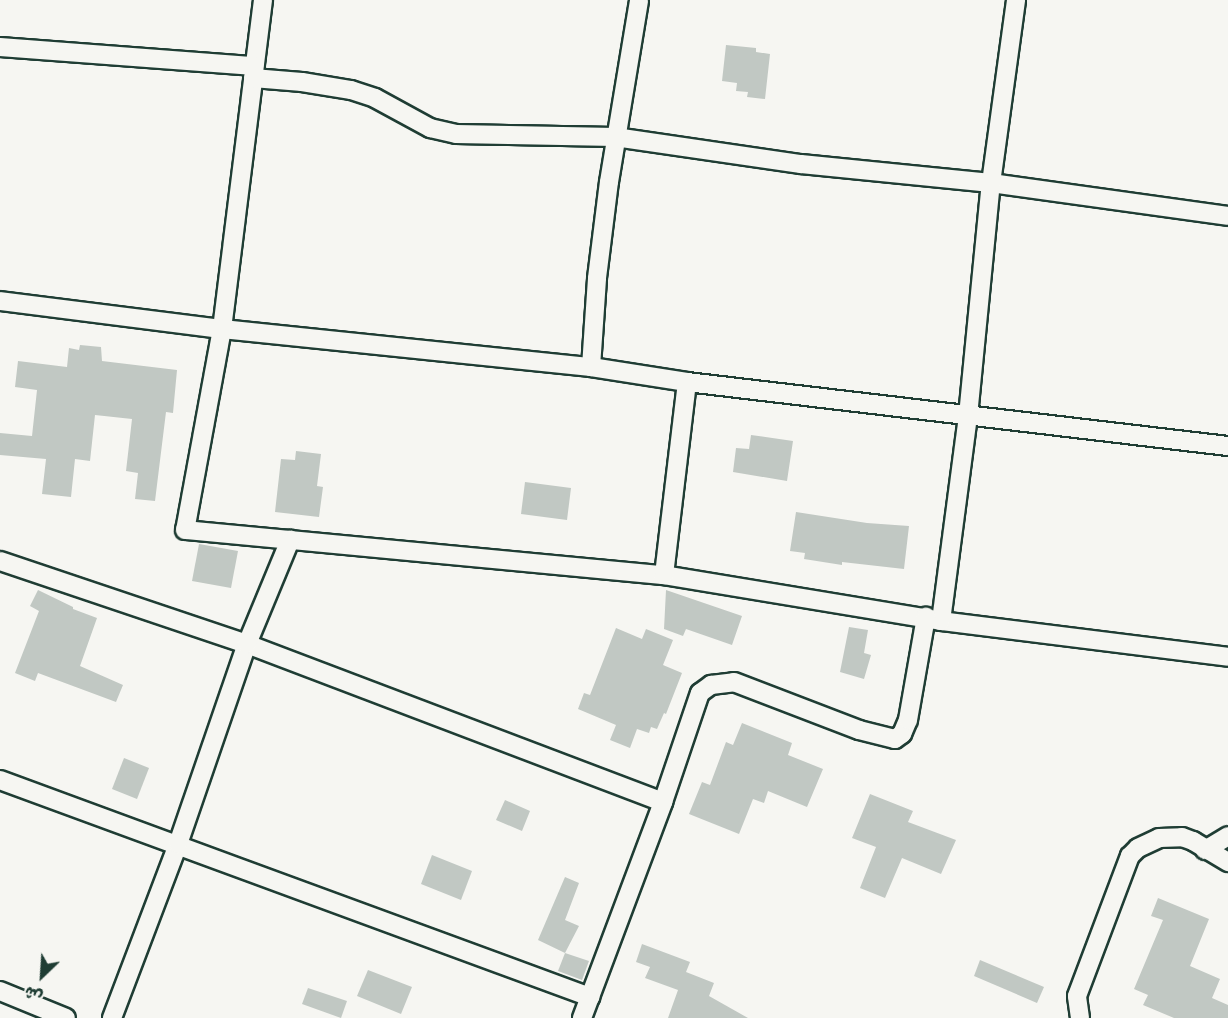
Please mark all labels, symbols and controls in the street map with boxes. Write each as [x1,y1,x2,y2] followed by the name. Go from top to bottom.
[12,946,72,1006] north arrow
[21,979,47,1007] text: ش

